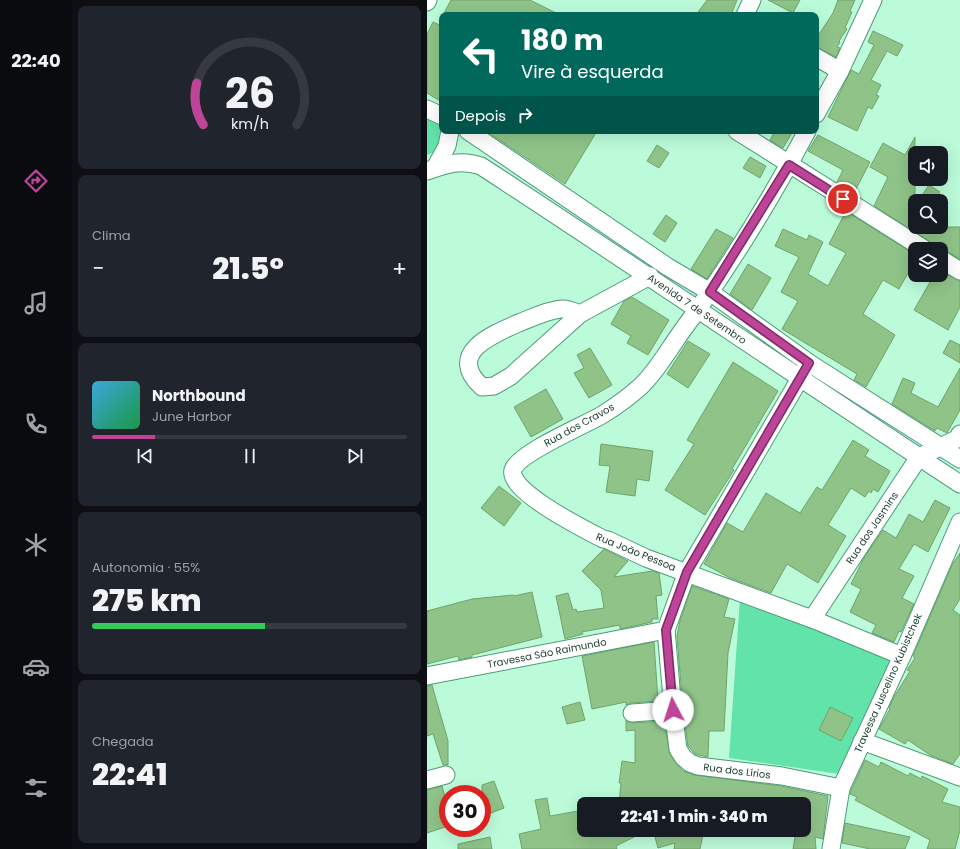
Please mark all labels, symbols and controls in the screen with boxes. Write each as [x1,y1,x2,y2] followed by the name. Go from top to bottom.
[521,21,604,60] text: 180 m
[455,28,507,80] icon: left
[11,48,61,73] text: 22:40
[521,59,664,84] text: Vire à esquerda
[224,64,275,123] text: 26
[514,104,536,126] icon: right
[455,105,506,126] text: Depois
[230,114,269,134] text: km/h
[908,146,948,282] map controls
[908,146,948,186] button: sound
[22,167,50,195] icon: directions
[826,182,860,216] pin
[832,188,854,210] icon: arrive
[908,194,948,234] button: search
[92,226,131,245] text: Clima
[908,242,948,282] button: layers
[212,247,284,290] text: 21.5°
[92,253,104,284] text: −
[392,253,407,284] text: +
[645,270,749,348] street label: Avenida 7 de Setembro
[22,289,50,317] icon: music
[152,385,246,406] text: Northbound
[541,399,617,451] street label: Rua dos Cravos
[152,407,232,426] text: June Harbor
[22,410,50,438] icon: phone
[134,445,156,467] icon: previous
[239,445,261,467] icon: pause
[344,445,366,467] icon: next
[842,489,902,567] street label: Rua dos Jasmins
[594,529,678,575] street label: Rua João Pessoa
[22,531,50,559] icon: climate
[92,558,200,577] text: Autonomia · 55%
[92,579,202,622] text: 275 km
[850,610,926,755] street label: Travessa Juscelino Kubistchek
[486,634,608,672] street label: Travessa São Raimundo
[22,653,50,681] icon: car
[652,689,694,731] position arrow
[92,732,154,751] text: Chegada
[92,753,168,796] text: 22:41
[703,759,771,783] street label: Rua dos Lírios
[22,774,50,802] icon: filters
[439,785,491,837] speed limit sign: 30
[621,806,767,827] text: 22:41 · 1 min · 340 m

